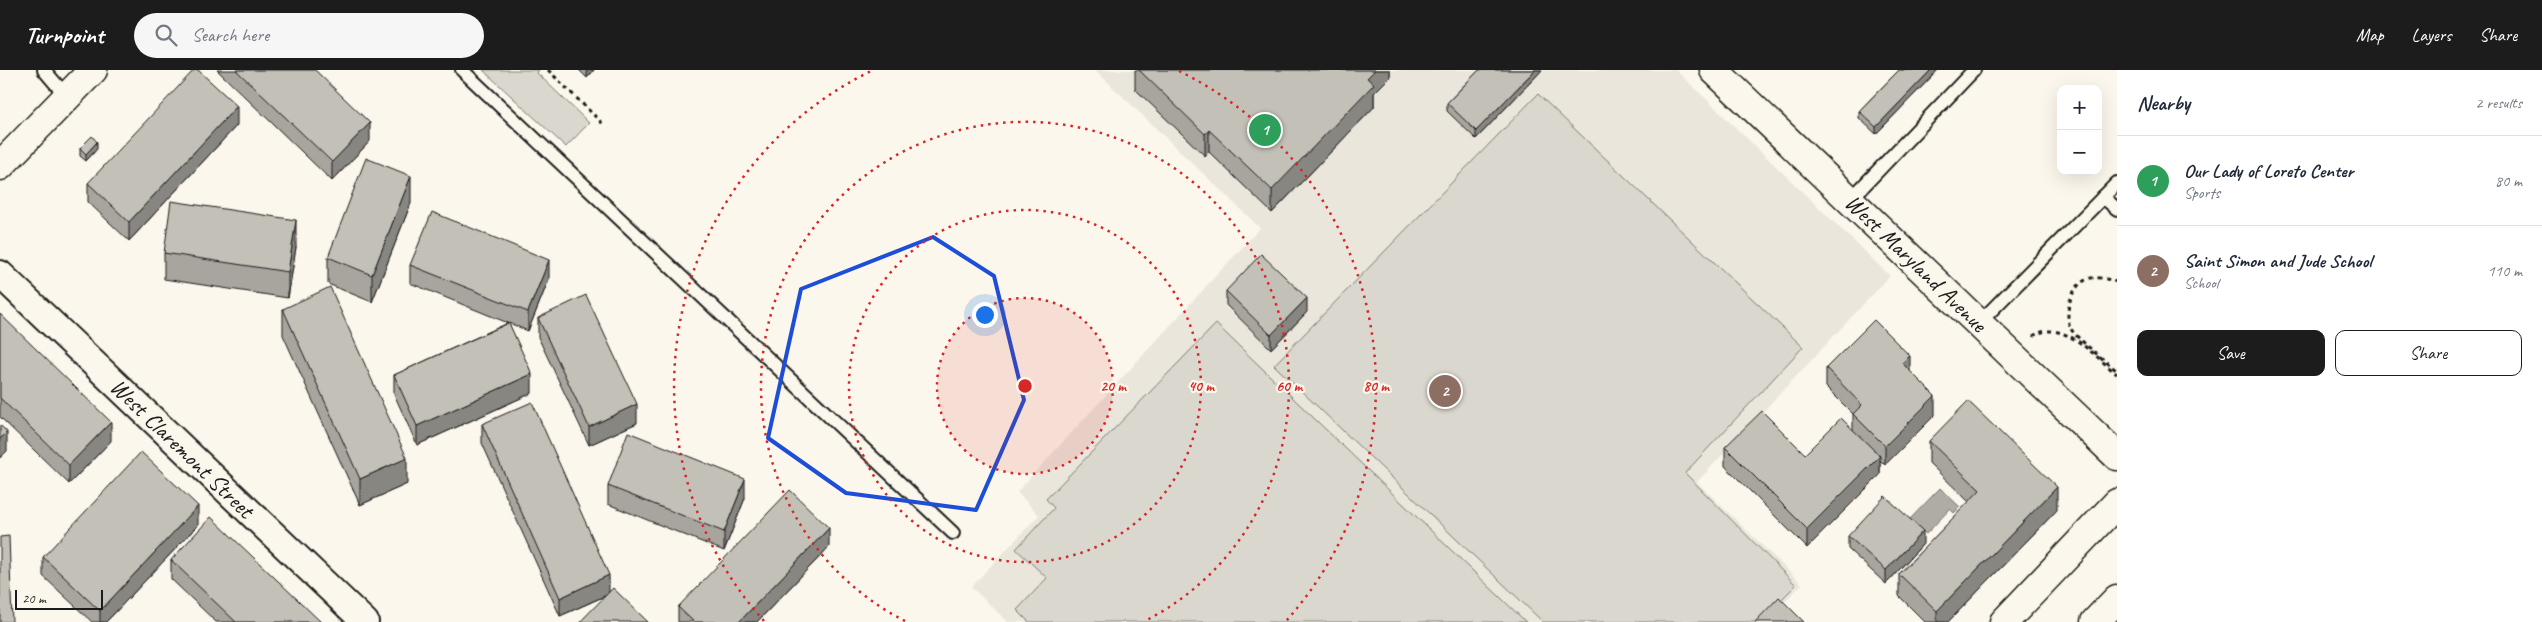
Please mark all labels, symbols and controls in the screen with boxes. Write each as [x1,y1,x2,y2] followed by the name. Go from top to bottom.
[134,13,484,58] search box
[25,20,104,50] text: Turnpoint
[152,21,180,49] icon: search
[192,23,269,47] text: Search here
[2356,24,2384,46] text: Map
[2412,24,2451,46] text: Layers
[2479,24,2517,46] text: Share
[2057,85,2102,175] map controls
[2057,85,2102,130] button: +
[2137,90,2190,116] text: Nearby
[2475,93,2522,113] text: 2 results
[1249,111,1281,149] pin: 1
[2057,130,2102,175] button: −
[2184,159,2353,183] text: Our Lady of Loreto Center
[2149,171,2157,191] text: 1
[2495,171,2522,191] text: 80 m
[2184,183,2220,203] text: Sports
[1839,188,1995,340] street label: West Maryland Avenue
[2184,249,2372,273] text: Saint Simon and Jude School
[2149,261,2157,281] text: 2
[2488,261,2522,281] text: 110 m
[2184,273,2218,293] text: School
[972,302,998,328] your location
[2137,330,2325,376] button: Save
[2335,330,2522,376] button: Share
[104,372,262,526] street label: West Claremont Street
[1429,372,1461,410] pin: 2
[1016,377,1034,395] centre of rings
[1100,377,1127,396] text: 20 m
[1188,377,1215,396] text: 40 m
[1276,377,1303,396] text: 60 m
[1363,377,1390,396] text: 80 m
[15,587,102,610] scale bar
[22,590,46,607] text: 20 m

